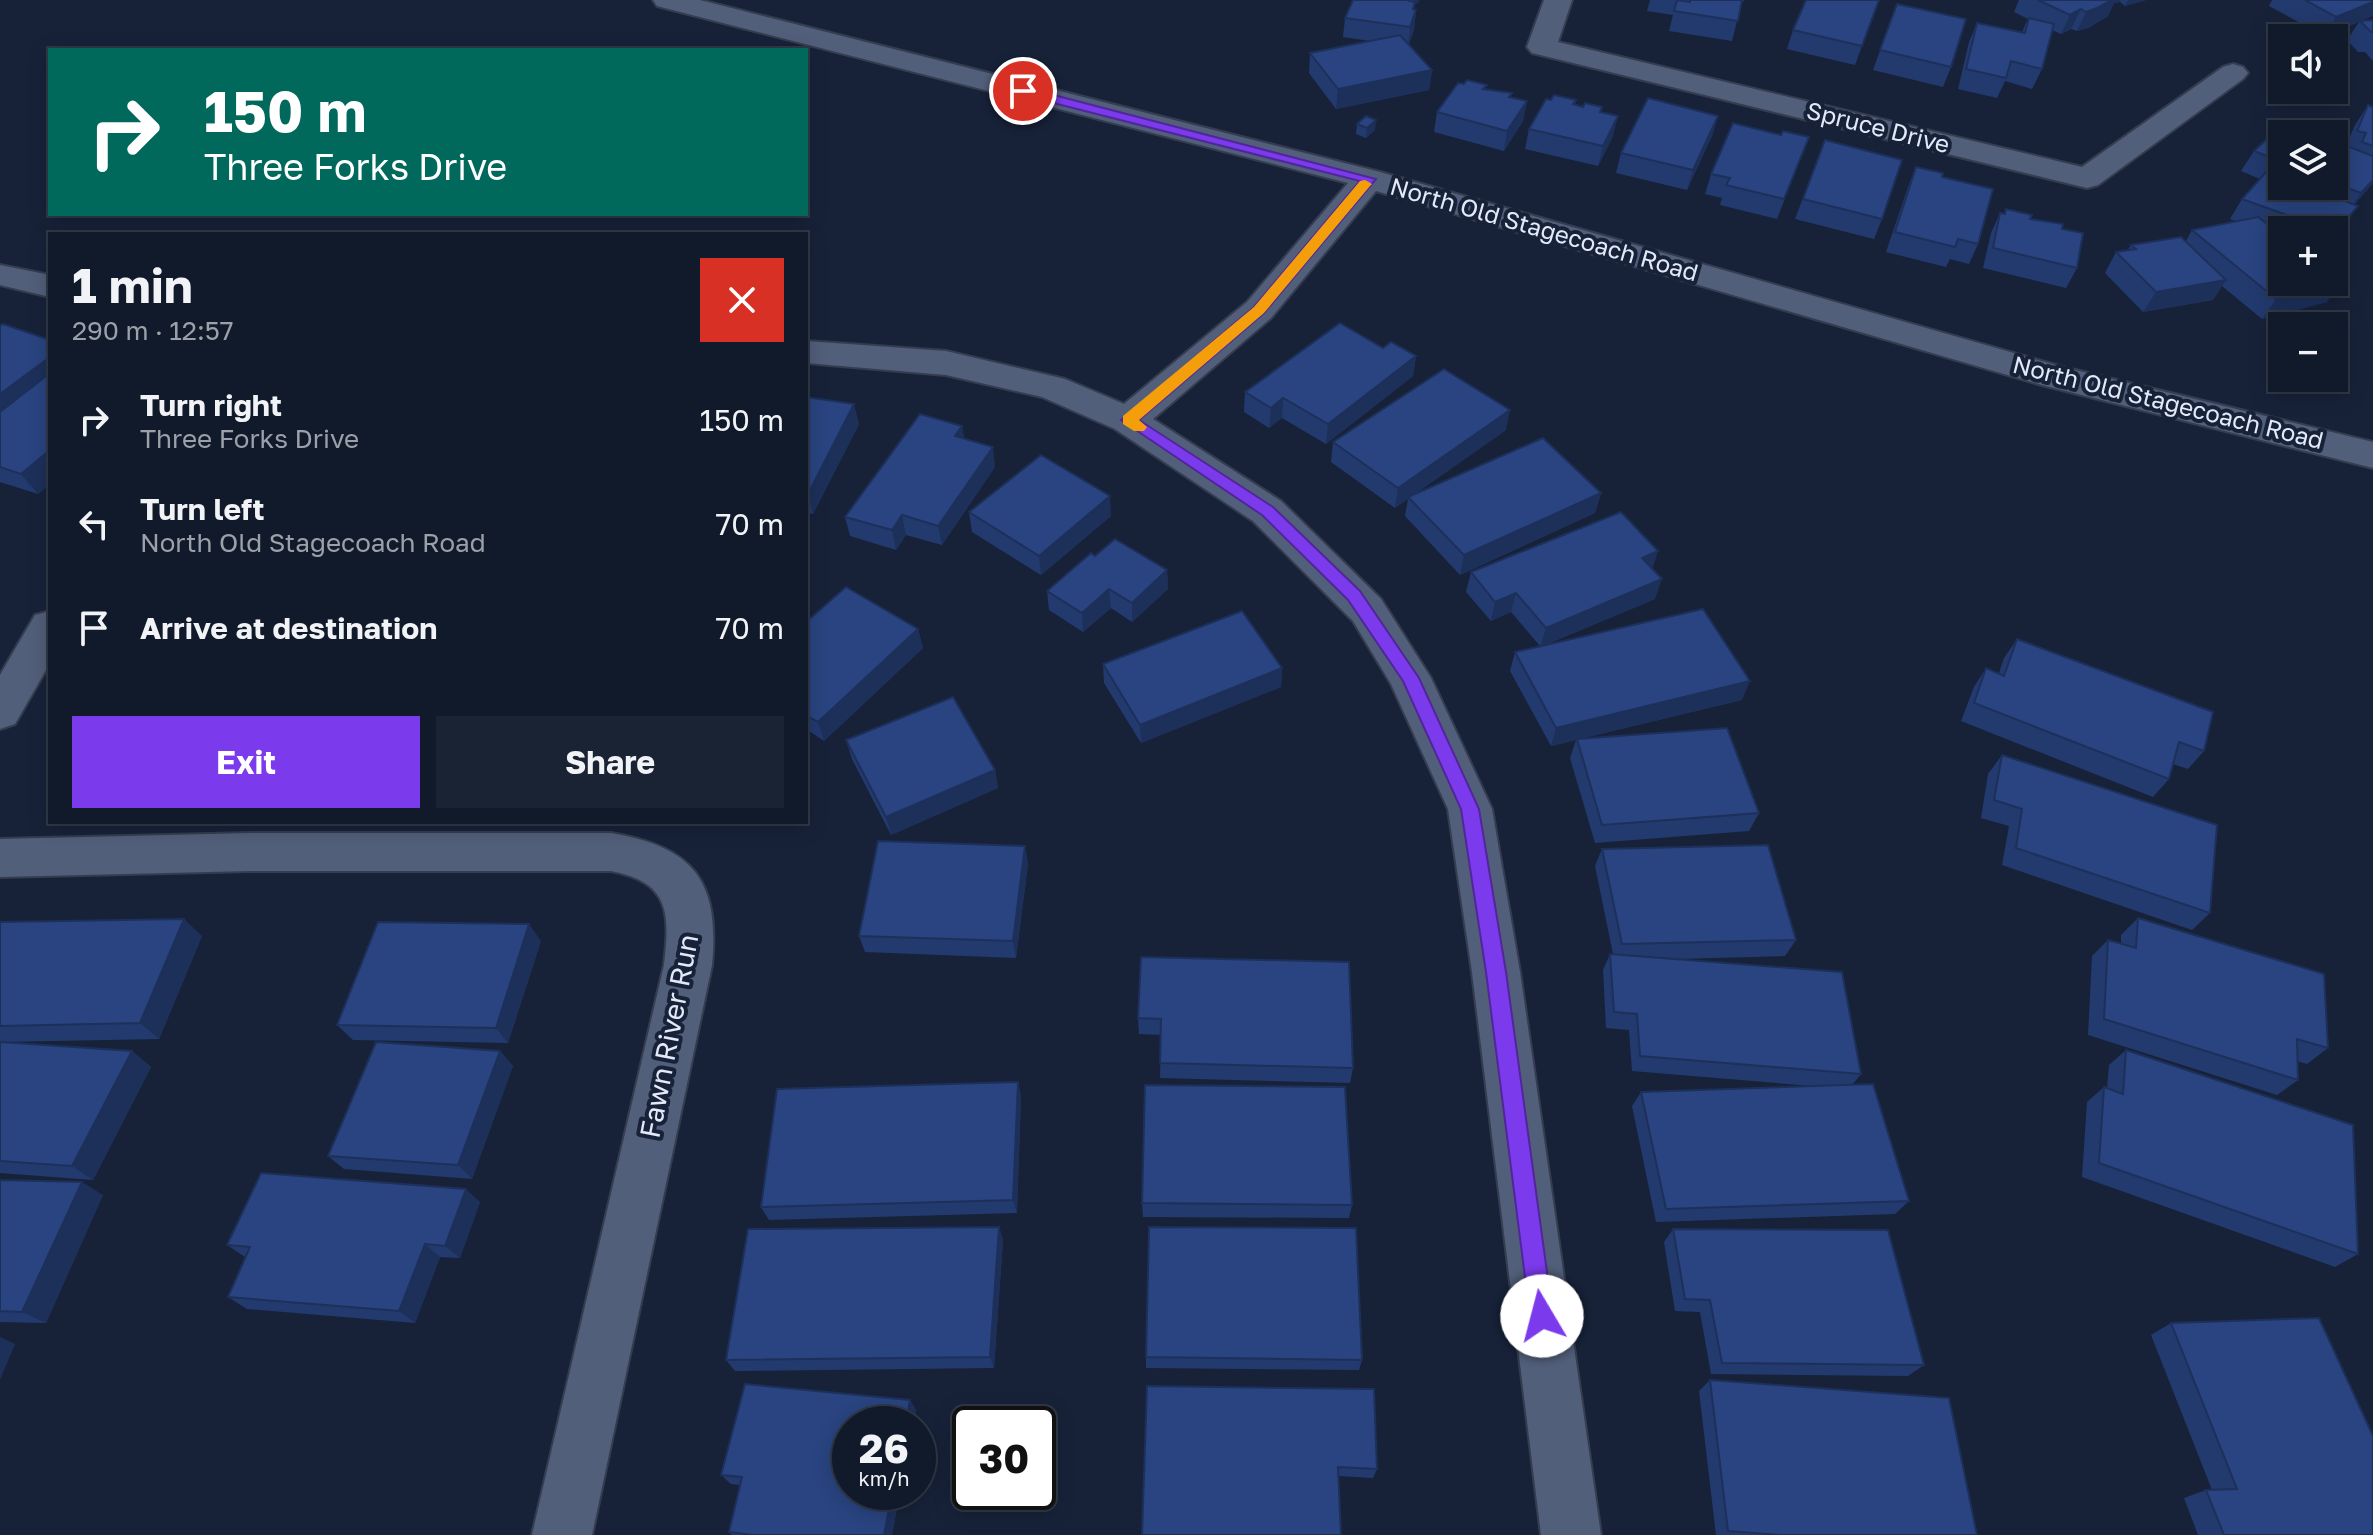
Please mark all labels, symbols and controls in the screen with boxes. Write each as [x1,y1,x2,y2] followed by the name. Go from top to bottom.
[2268,24,2348,392] map controls
[2268,24,2348,104] button: sound
[989,57,1057,125] pin
[1001,69,1045,113] icon: arrive
[204,77,366,144] text: 150 m
[72,80,176,184] icon: right
[1804,95,1953,158] street label: Spruce Drive
[2268,120,2348,200] button: layers
[204,145,507,188] text: Three Forks Drive
[1387,171,1702,286] street label: North Old Stagecoach Road
[2268,216,2348,296] button: +
[72,256,193,314] text: 1 min
[700,258,784,342] button: close
[2268,312,2348,392] button: −
[72,315,234,346] text: 290 m · 12:57
[2010,349,2327,454] street label: North Old Stagecoach Road
[140,387,282,423] text: Turn right
[72,398,116,442] icon: right
[699,402,784,438] text: 150 m
[140,423,359,454] text: Three Forks Drive
[140,491,265,527] text: Turn left
[72,502,116,546] icon: left
[715,506,784,542] text: 70 m
[140,527,486,558] text: North Old Stagecoach Road
[72,606,116,650] icon: arrive
[140,610,437,646] text: Arrive at destination
[715,610,784,646] text: 70 m
[72,716,420,808] button: Exit
[436,716,784,808] button: Share
[633,931,704,1141] street label: Fawn River Run
[1500,1274,1584,1358] position arrow
[952,1406,1056,1510] speed limit sign: 30
[859,1424,909,1472] text: 26
[859,1466,909,1490] text: km/h

